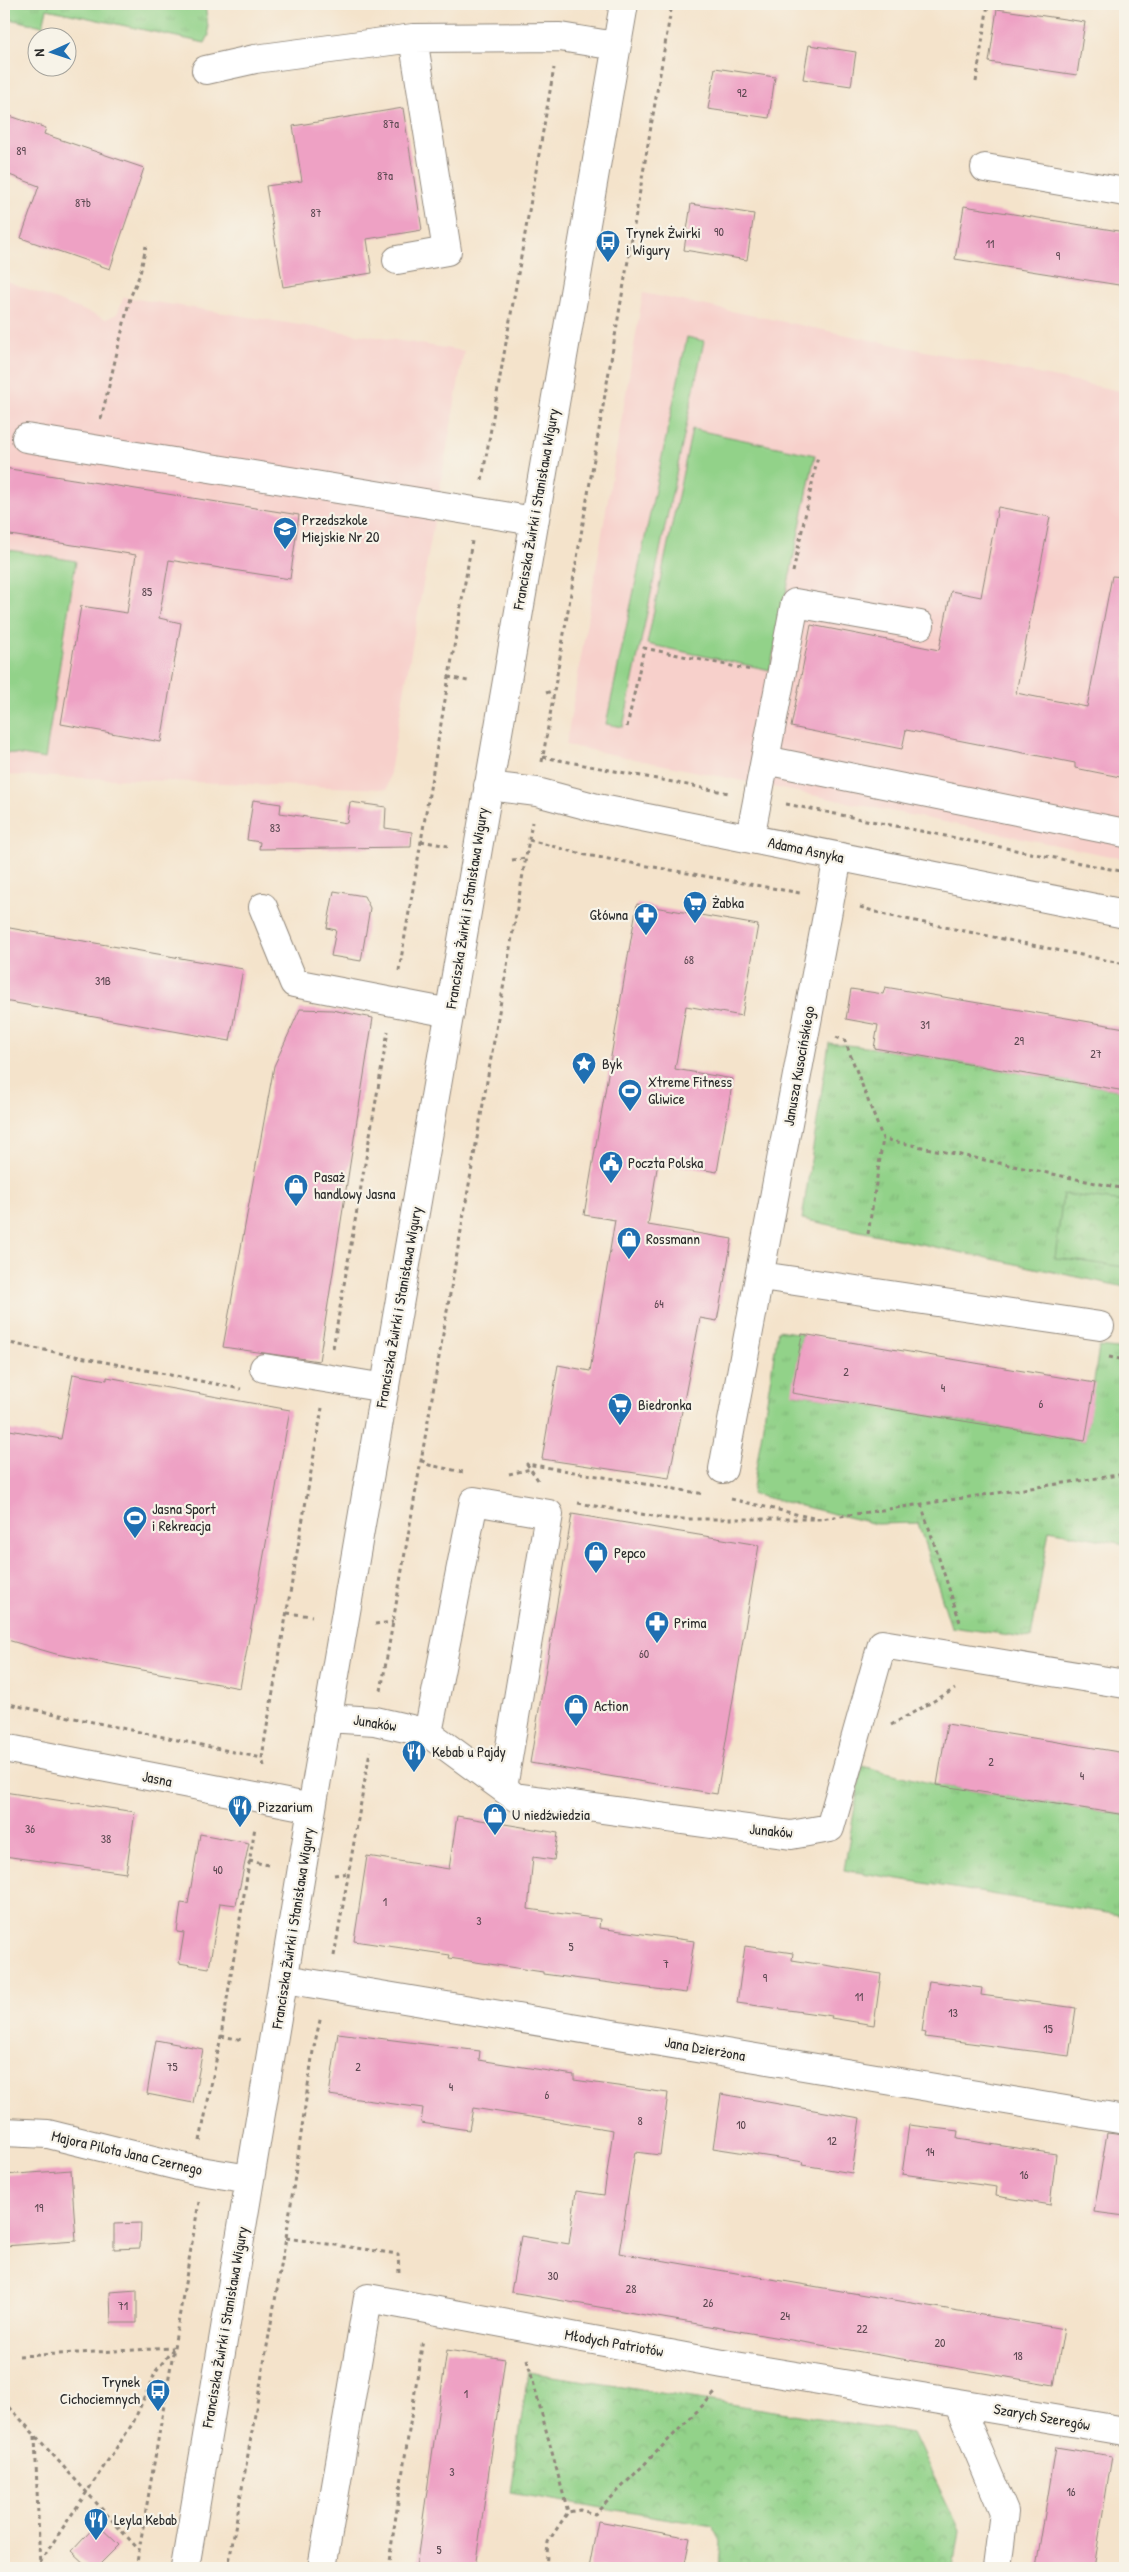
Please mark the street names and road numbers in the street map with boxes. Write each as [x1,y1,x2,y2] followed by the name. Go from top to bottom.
[507,407,564,612] street label: Franciszka Żwirki i Stanisława Wigury
[440,806,493,1011] street label: Franciszka Żwirki i Stanisława Wigury
[766,831,846,868] street label: Adama Asnyka
[778,1004,819,1128] street label: Janusza Kusocińskiego
[370,1205,427,1410] street label: Franciszka Żwirki i Stanisława Wigury
[352,1709,398,1736] street label: Junaków
[140,1765,174,1792] street label: Jasna
[748,1818,794,1843] street label: Junaków
[266,1826,319,2031] street label: Franciszka Żwirki i Stanisława Wigury
[663,2031,747,2066] street label: Jana Dzierżona
[50,2125,204,2180] street label: Majora Pilota Jana Czernego
[196,2225,253,2430] street label: Franciszka Żwirki i Stanisława Wigury
[563,2323,665,2362] street label: Młodych Patriotów
[992,2398,1092,2435] street label: Szarych Szeregów

